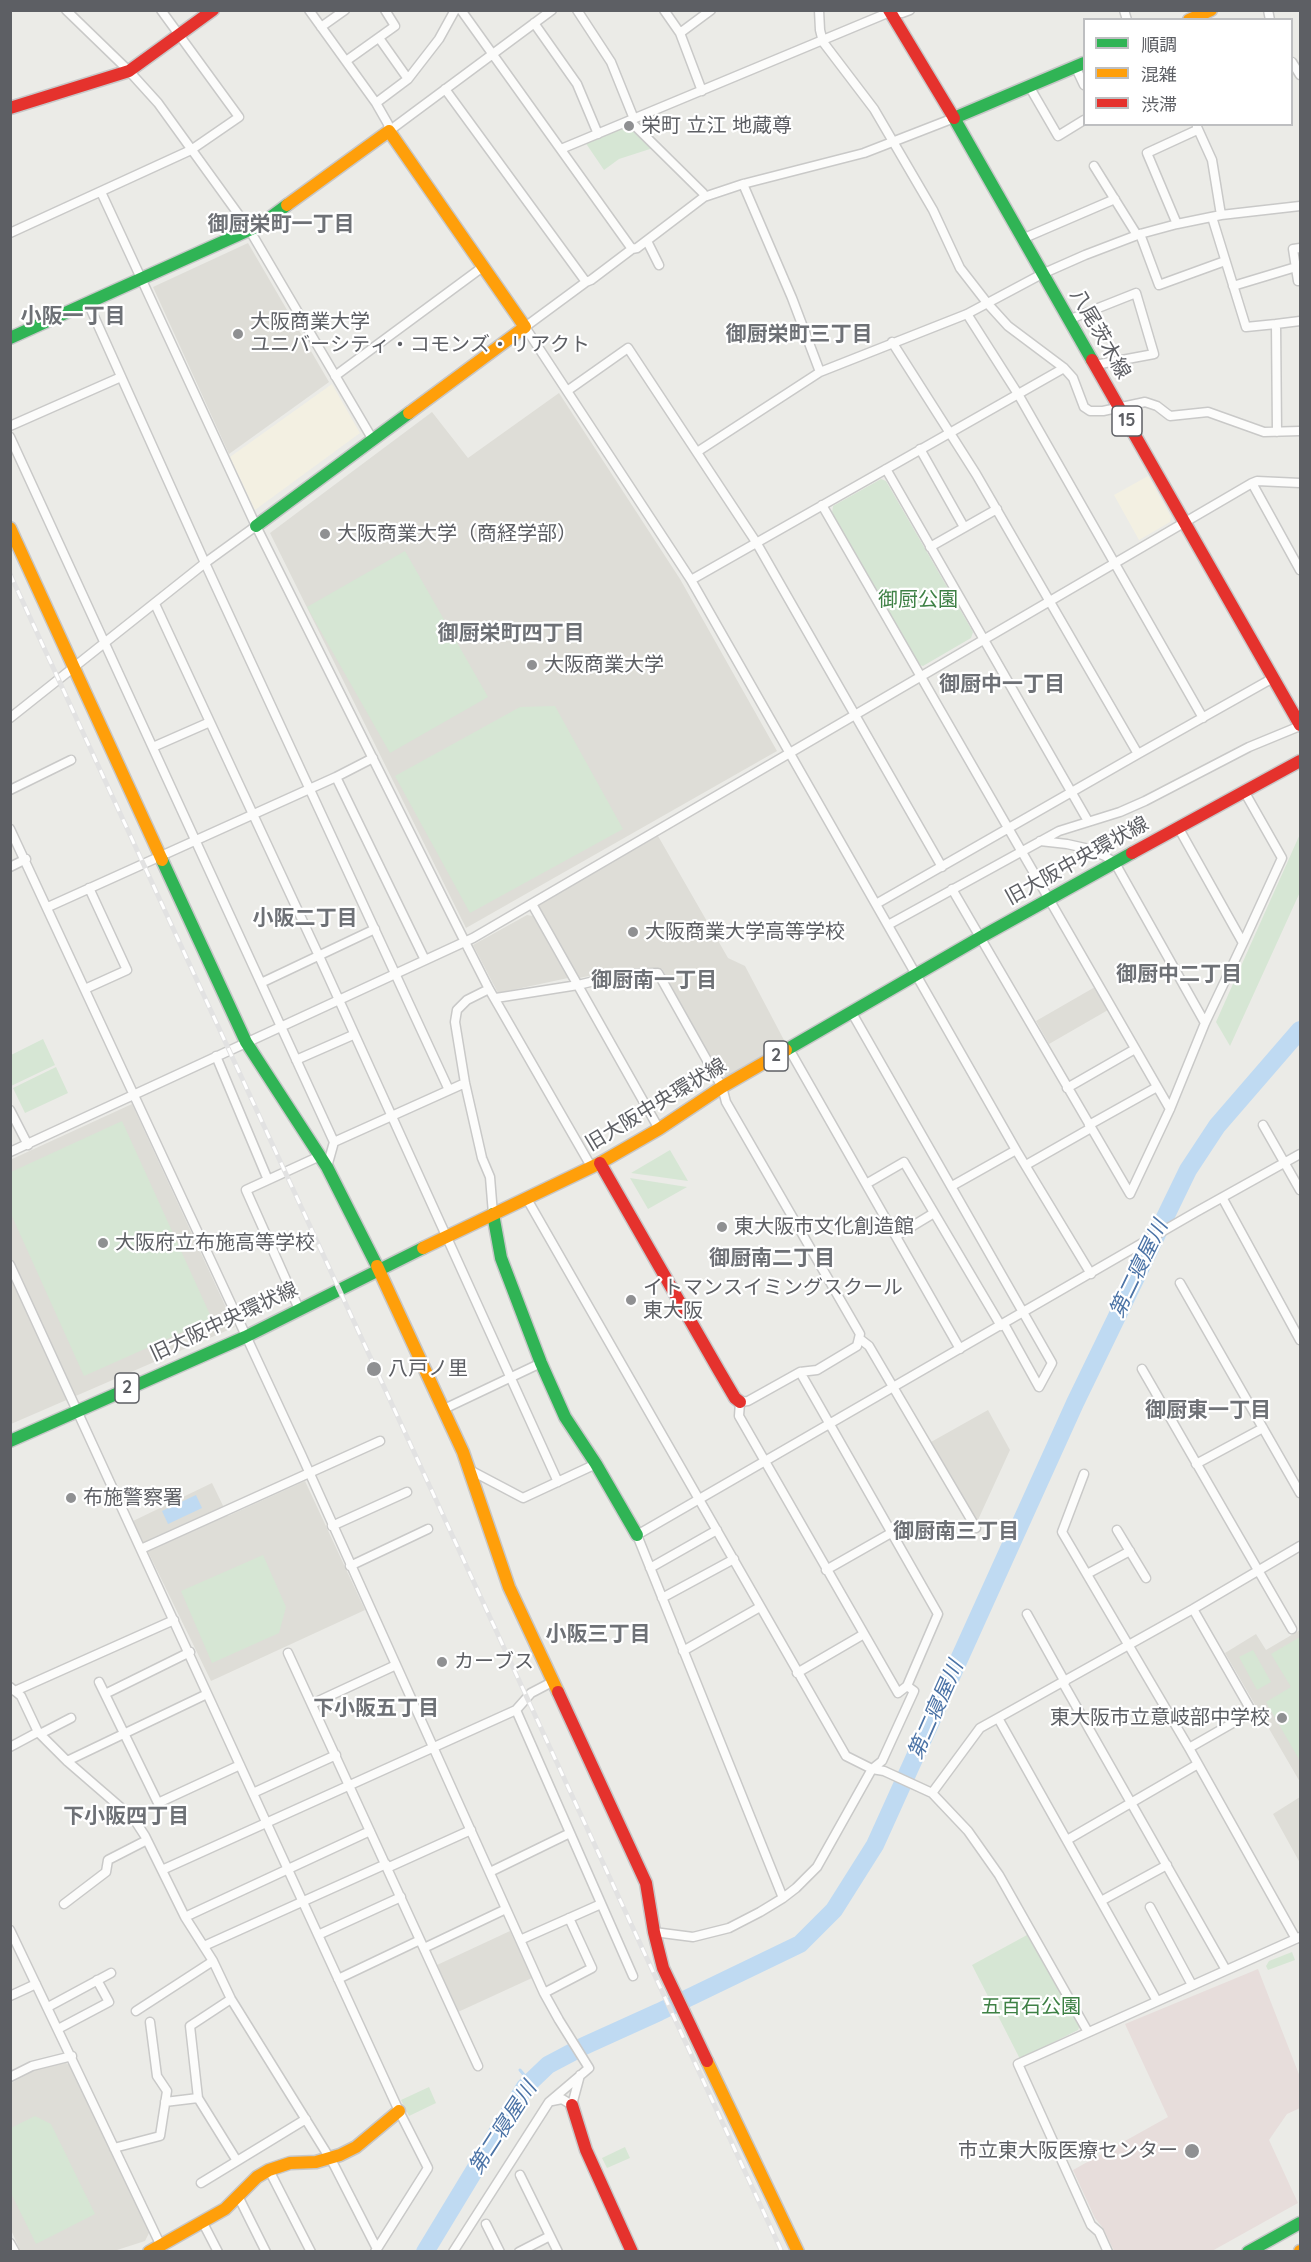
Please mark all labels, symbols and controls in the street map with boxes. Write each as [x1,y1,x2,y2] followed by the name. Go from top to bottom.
[1083,18,1293,126] legend
[1141,33,1177,56] text: 順調
[1141,63,1177,86] text: 混雑
[1141,93,1177,116] text: 渋滞
[641,114,792,138] place label: 栄町 立江 地蔵尊
[622,119,636,133] marker: 栄町 立江 地蔵尊
[208,212,354,238] district label: 御厨栄町一丁目
[1065,285,1135,383] street label: 八尾茨木線
[21,304,125,330] district label: 小阪一丁目
[250,310,590,357] place label: 大阪商業大学 ユニバーシティ・コモンズ・リアクト
[726,322,872,348] district label: 御厨栄町三丁目
[231,327,245,341] marker: 大阪商業大学 ユニバーシティ・コモンズ・リアクト
[1112,406,1142,436] road number: 15
[337,522,577,546] place label: 大阪商業大学（商経学部）
[318,527,332,541] marker: 大阪商業大学（商経学部）
[878,588,958,612] park label: 御厨公園
[438,621,584,647] district label: 御厨栄町四丁目
[544,653,664,677] place label: 大阪商業大学
[525,658,539,672] marker: 大阪商業大学
[939,672,1065,698] district label: 御厨中一丁目
[1001,812,1153,910] street label: 旧大阪中央環状線
[253,906,357,932] district label: 小阪二丁目
[645,920,845,944] place label: 大阪商業大学高等学校
[626,925,640,939] marker: 大阪商業大学高等学校
[1116,962,1242,988] district label: 御厨中二丁目
[591,968,717,994] district label: 御厨南一丁目
[764,1041,788,1071] road number: 2
[581,1054,731,1156] street label: 旧大阪中央環状線
[734,1215,914,1239] place label: 東大阪市文化創造館
[1105,1216,1173,1322] water label: 第二寝屋川
[715,1220,729,1234] marker: 東大阪市文化創造館
[115,1231,315,1255] place label: 大阪府立布施高等学校
[96,1236,110,1250] marker: 大阪府立布施高等学校
[709,1246,835,1272] district label: 御厨南二丁目
[643,1276,903,1323] place label: イトマンスイミングスクール 東大阪
[146,1277,302,1367] street label: 旧大阪中央環状線
[624,1293,638,1307] marker: イトマンスイミングスクール 東大阪
[388,1357,468,1381] place label: 八戸ノ里
[365,1360,383,1378] marker: 八戸ノ里
[115,1373,139,1403] road number: 2
[1145,1398,1271,1424] district label: 御厨東一丁目
[83,1486,183,1510] place label: 布施警察署
[64,1491,78,1505] marker: 布施警察署
[893,1519,1019,1545] district label: 御厨南三丁目
[546,1622,650,1648] district label: 小阪三丁目
[454,1650,534,1674] place label: カーブス
[435,1655,449,1669] marker: カーブス
[903,1657,969,1763] water label: 第二寝屋川
[313,1696,439,1722] district label: 下小阪五丁目
[1050,1706,1270,1730] place label: 東大阪市立意岐部中学校
[1275,1711,1289,1725] marker: 東大阪市立意岐部中学校
[63,1804,189,1830] district label: 下小阪四丁目
[981,1995,1081,2019] park label: 五百石公園
[464,2077,542,2179] water label: 第二寝屋川
[958,2139,1178,2163] place label: 市立東大阪医療センター
[1183,2142,1201,2160] marker: 市立東大阪医療センター

